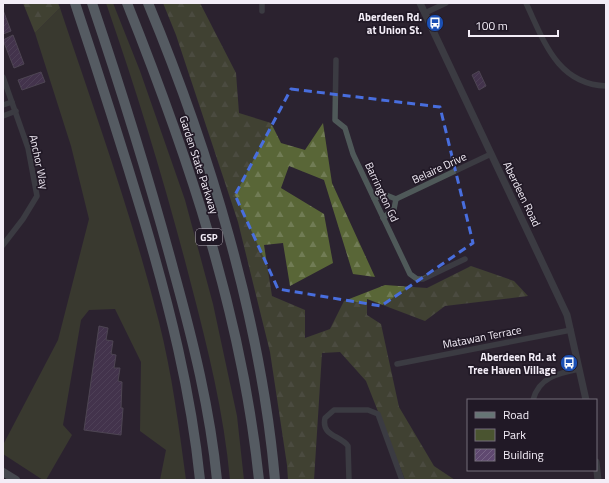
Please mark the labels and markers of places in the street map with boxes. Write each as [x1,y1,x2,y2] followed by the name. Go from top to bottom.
[358,9,422,38] place label: Aberdeen Rd. at Union St.
[425,13,445,33] bus stop icon: Aberdeen Rd. at Union St.
[468,349,556,378] place label: Aberdeen Rd. at Tree Haven Village
[559,353,579,373] bus stop icon: Aberdeen Rd. at Tree Haven Village

